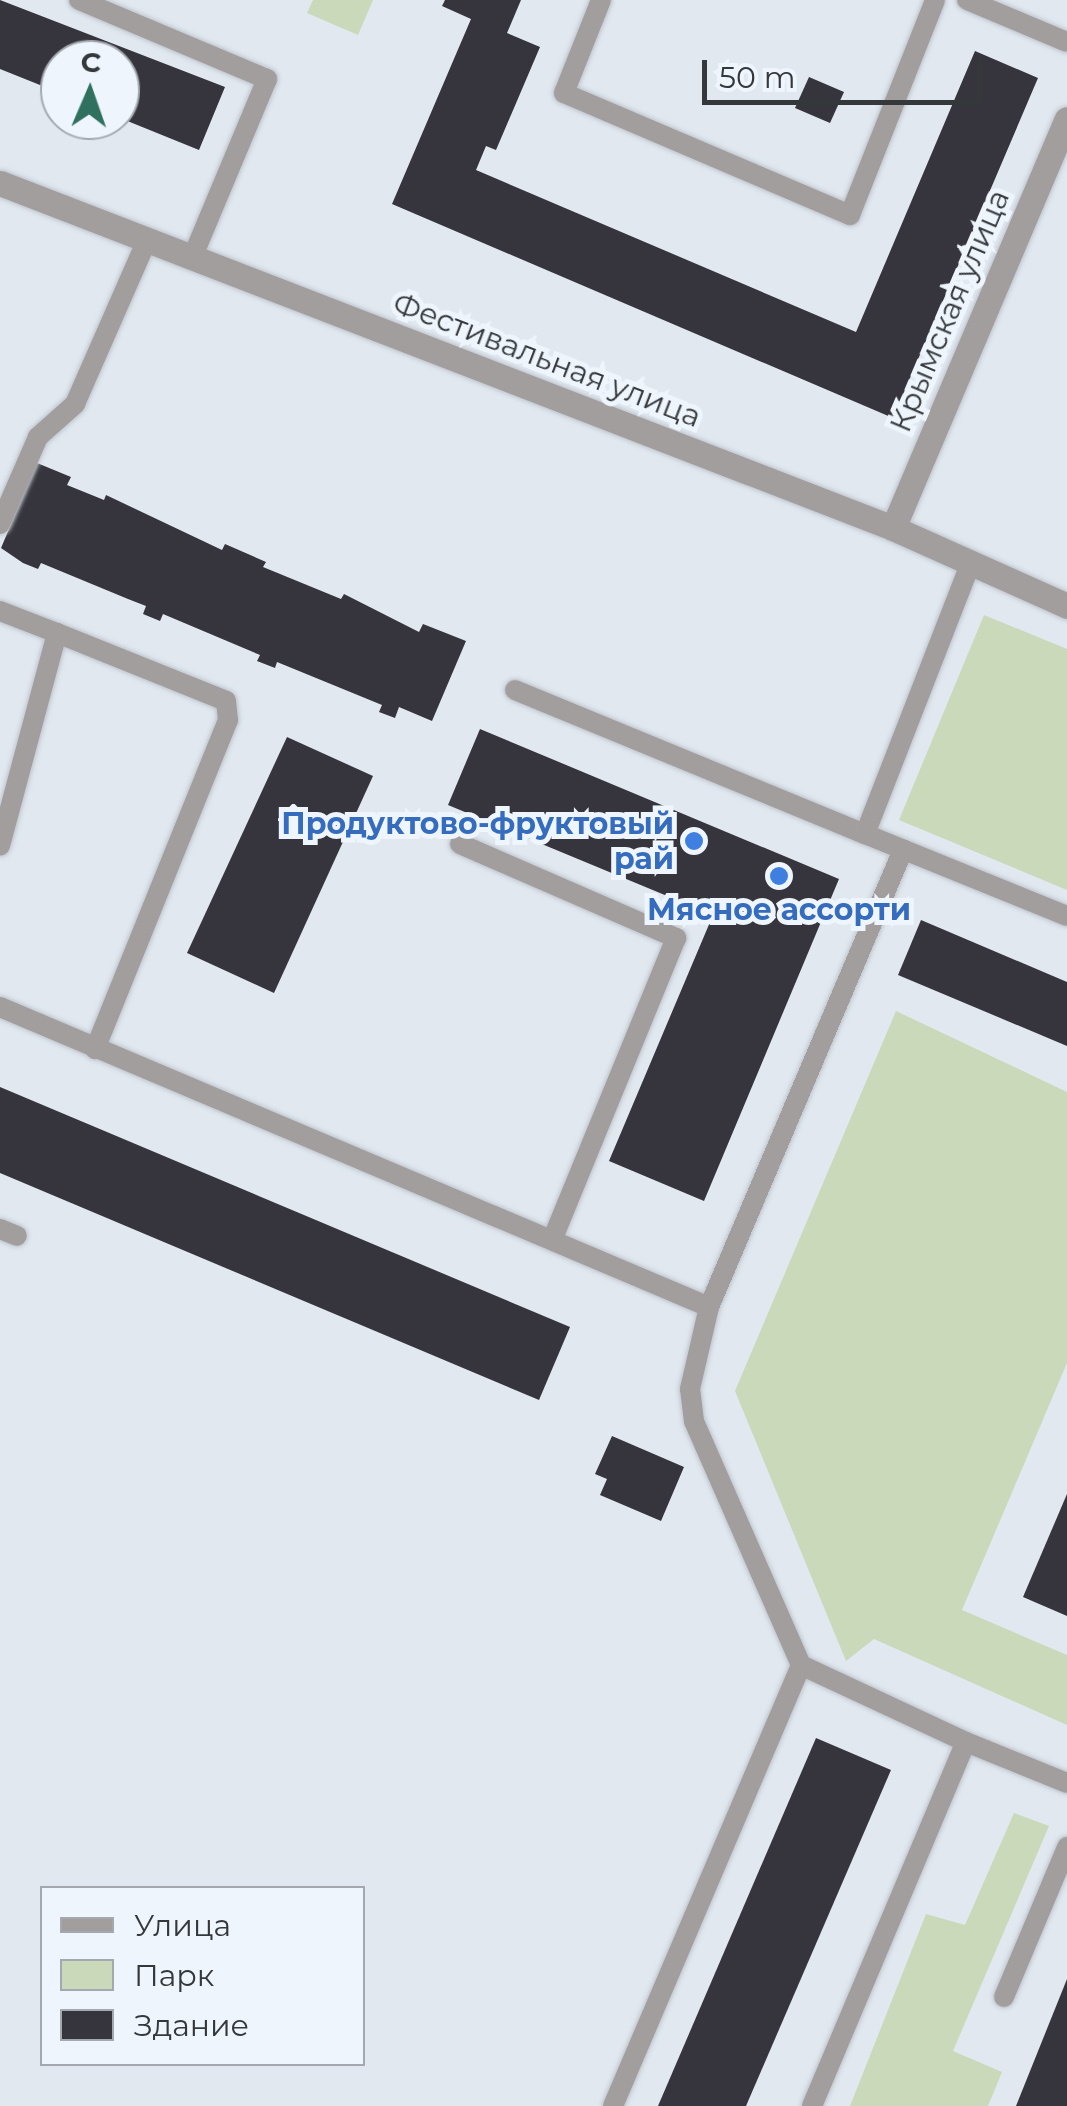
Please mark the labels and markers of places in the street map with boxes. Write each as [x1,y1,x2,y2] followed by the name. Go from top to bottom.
[281,806,674,876] place label: Продуктово-фруктовый рай
[683,830,705,852] marker: Продуктово-фруктовый рай
[768,865,790,887] marker: Мясное ассорти
[647,892,911,928] place label: Мясное ассорти

